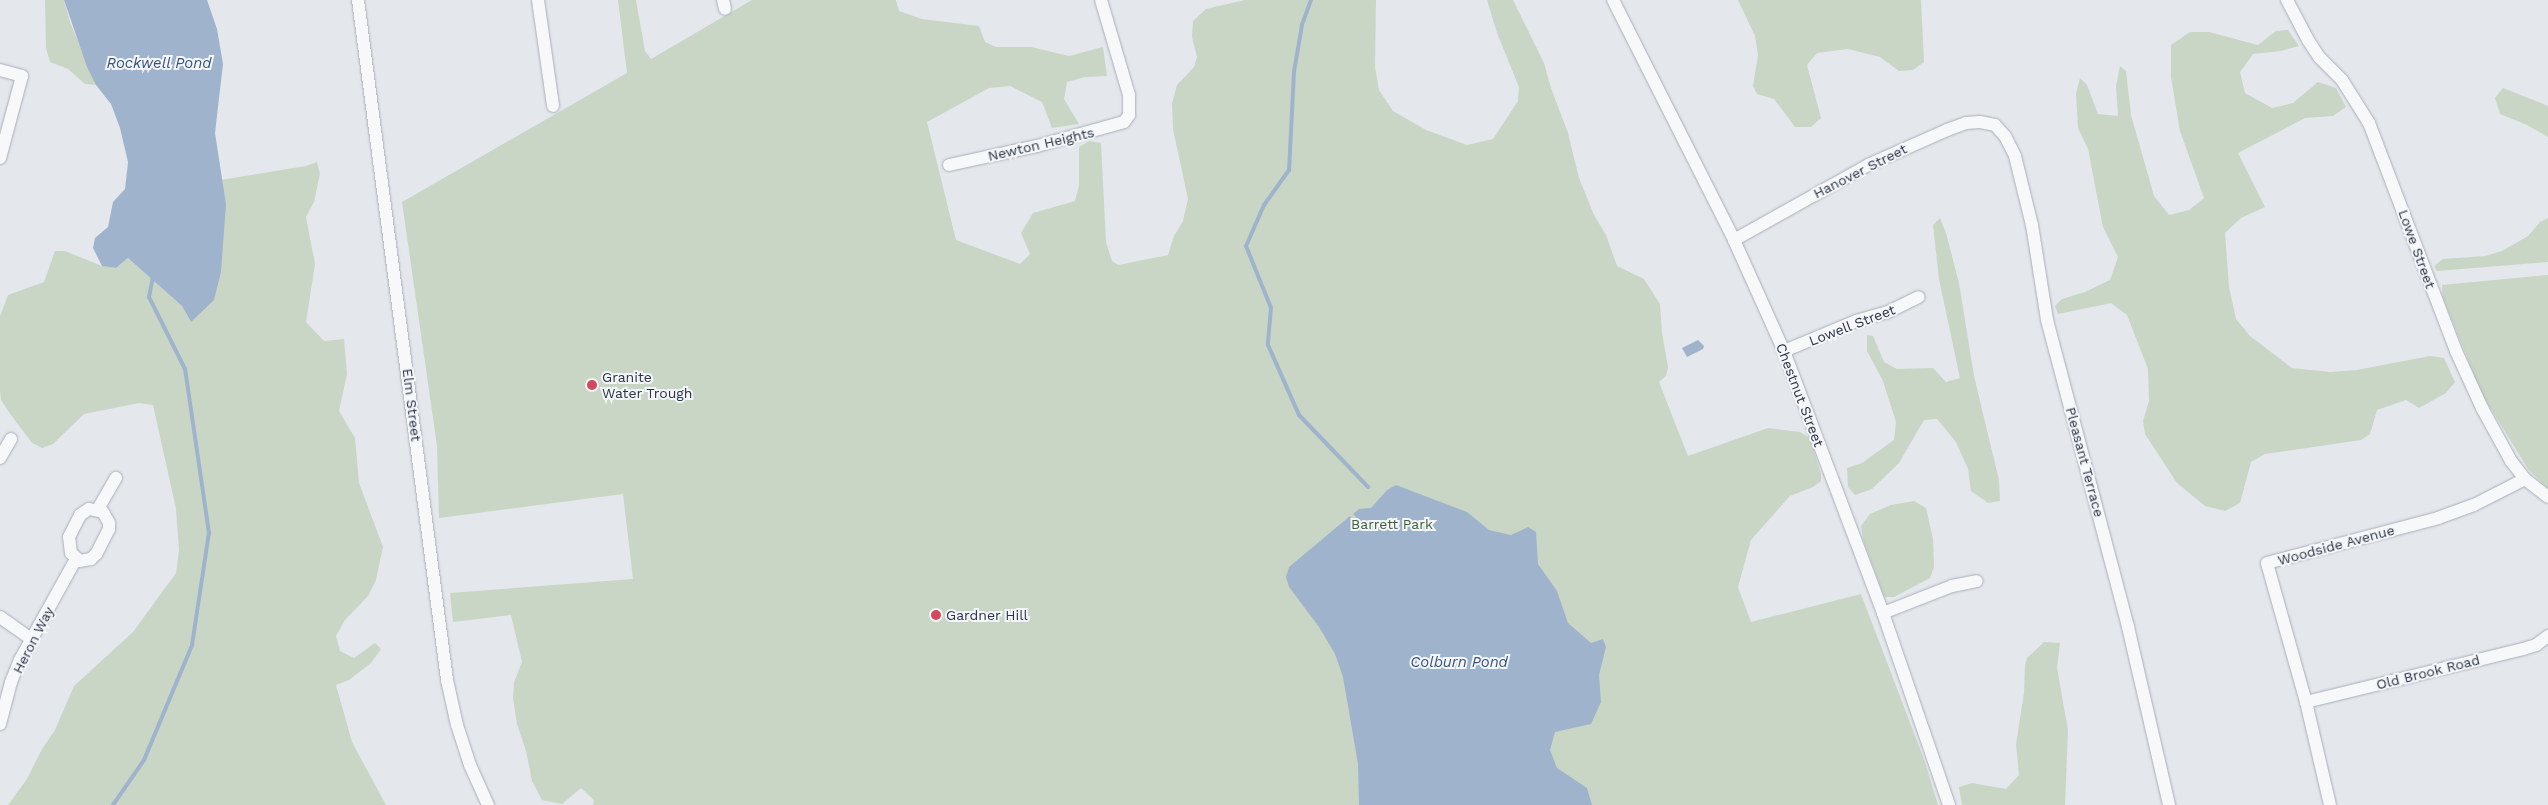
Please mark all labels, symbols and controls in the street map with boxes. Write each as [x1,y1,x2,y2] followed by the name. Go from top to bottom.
[106,55,212,73] water label: Rockwell Pond
[986,124,1096,164] street label: Newton Heights
[1810,140,1910,202] street label: Hanover Street
[2395,207,2439,291] street label: Lowe Street
[1806,301,1898,349] street label: Lowell Street
[1773,341,1827,449] street label: Chestnut Street
[399,368,425,442] street label: Elm Street
[602,369,693,402] place label: Granite Water Trough
[586,379,598,391] marker: Granite Water Trough
[2062,405,2108,519] street label: Pleasant Terrace
[1351,516,1433,532] park label: Barrett Park
[2275,521,2397,569] street label: Woodside Avenue
[9,604,57,676] street label: Heron Way
[946,607,1028,623] place label: Gardner Hill
[930,609,942,621] marker: Gardner Hill
[2374,651,2482,693] street label: Old Brook Road
[1410,654,1508,672] water label: Colburn Pond

